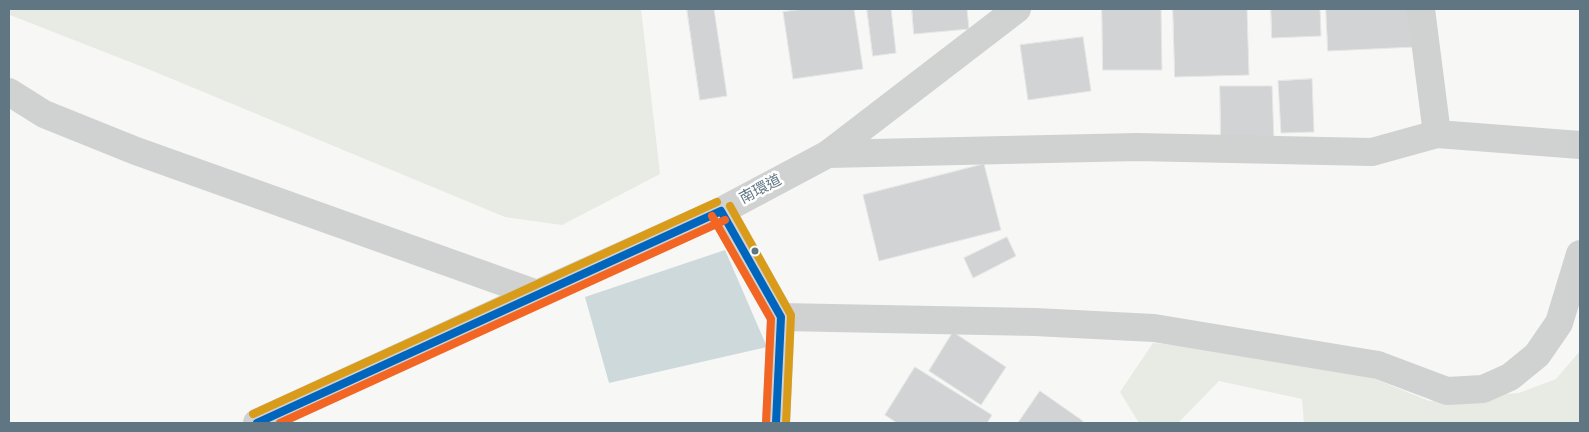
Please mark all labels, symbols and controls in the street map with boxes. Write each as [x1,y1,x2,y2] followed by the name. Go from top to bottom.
[737,171,785,209] street label: 南環道
[750,246,760,256] unlabelled marker

